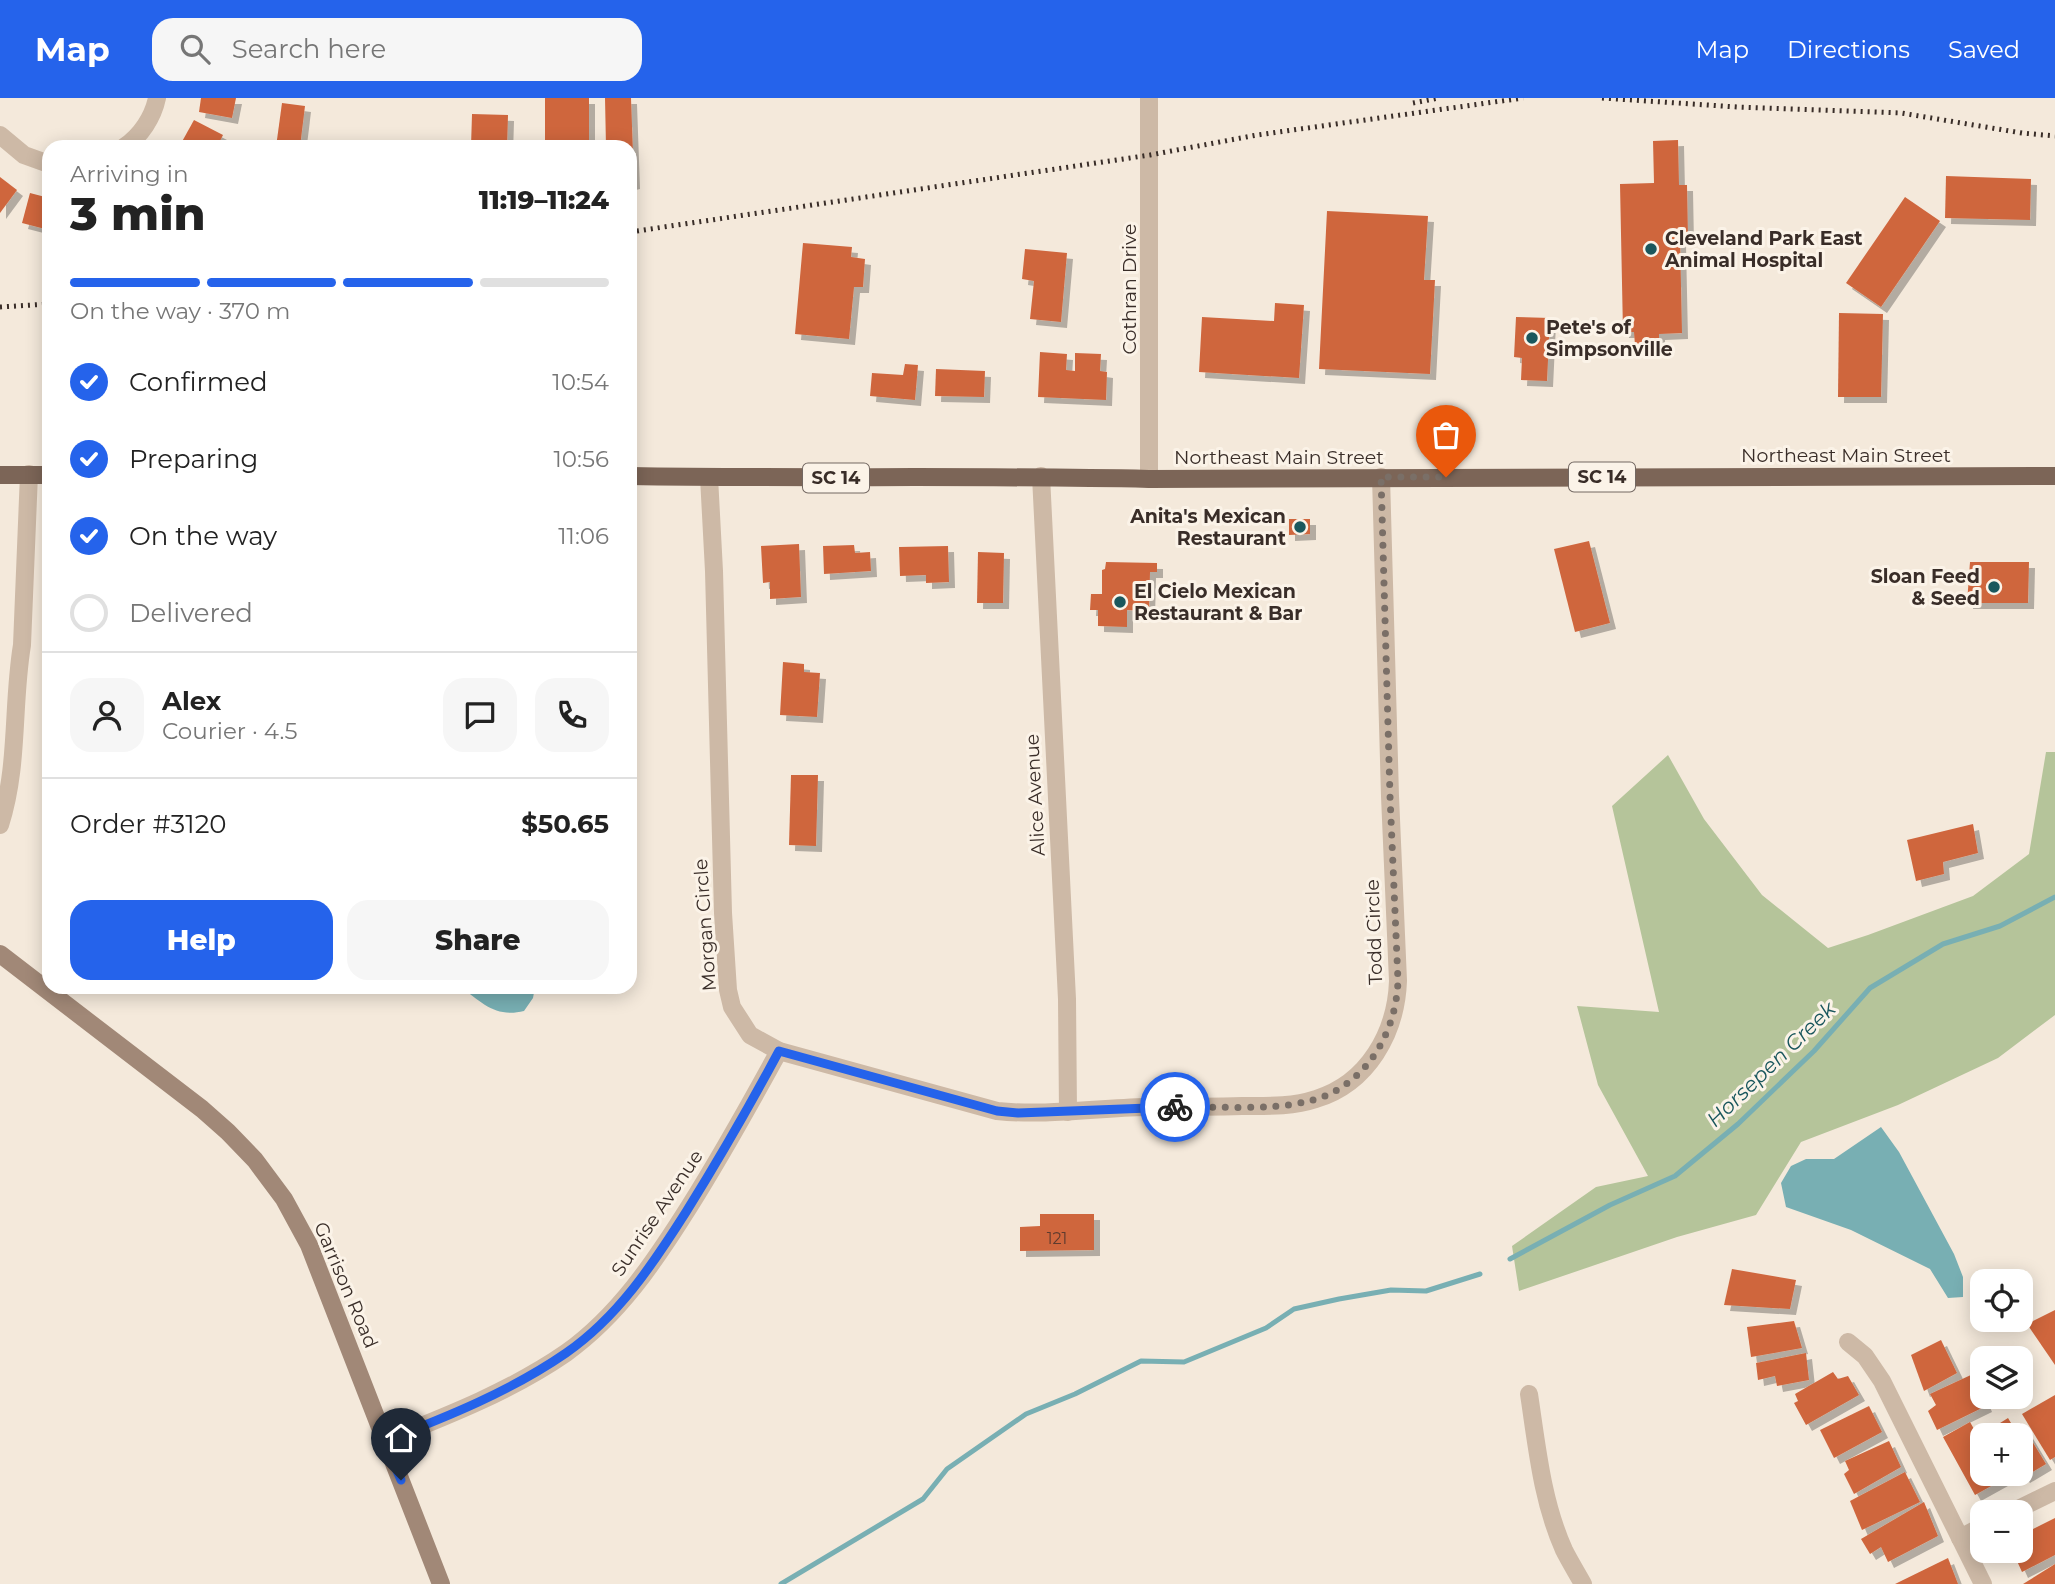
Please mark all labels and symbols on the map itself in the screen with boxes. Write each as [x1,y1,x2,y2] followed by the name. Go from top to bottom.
[1118,223,1141,355] street label: Cothran Drive
[1664,227,1863,272] place label: Cleveland Park East Animal Hospital
[1643,241,1659,257] marker: Cleveland Park East Animal Hospital
[1546,316,1673,361] place label: Pete's of Simpsonville
[1524,330,1540,346] marker: Pete's of Simpsonville
[1416,405,1476,477] pin
[1741,444,1951,467] street label: Northeast Main Street
[1174,446,1384,469] street label: Northeast Main Street
[1569,463,1635,492] road number: SC 14
[803,464,869,492] road number: SC 14
[1129,505,1286,550] place label: Anita's Mexican Restaurant
[1292,519,1308,535] marker: Anita's Mexican Restaurant
[1871,565,1980,610] place label: Sloan Feed & Seed
[1986,579,2002,595] marker: Sloan Feed & Seed
[1134,580,1302,625] place label: El Cielo Mexican Restaurant & Bar
[1112,594,1128,610] marker: El Cielo Mexican Restaurant & Bar
[1020,733,1050,857] street label: Alice Avenue
[689,858,721,992] street label: Morgan Circle
[1361,879,1387,985] street label: Todd Circle
[1701,995,1842,1132] water label: Horsepen Creek
[1140,1072,1210,1142] courier
[606,1146,708,1280] street label: Sunrise Avenue
[309,1219,383,1351] street label: Garrison Road
[1047,1229,1067,1248] house number: 121
[371,1408,431,1480] pin

